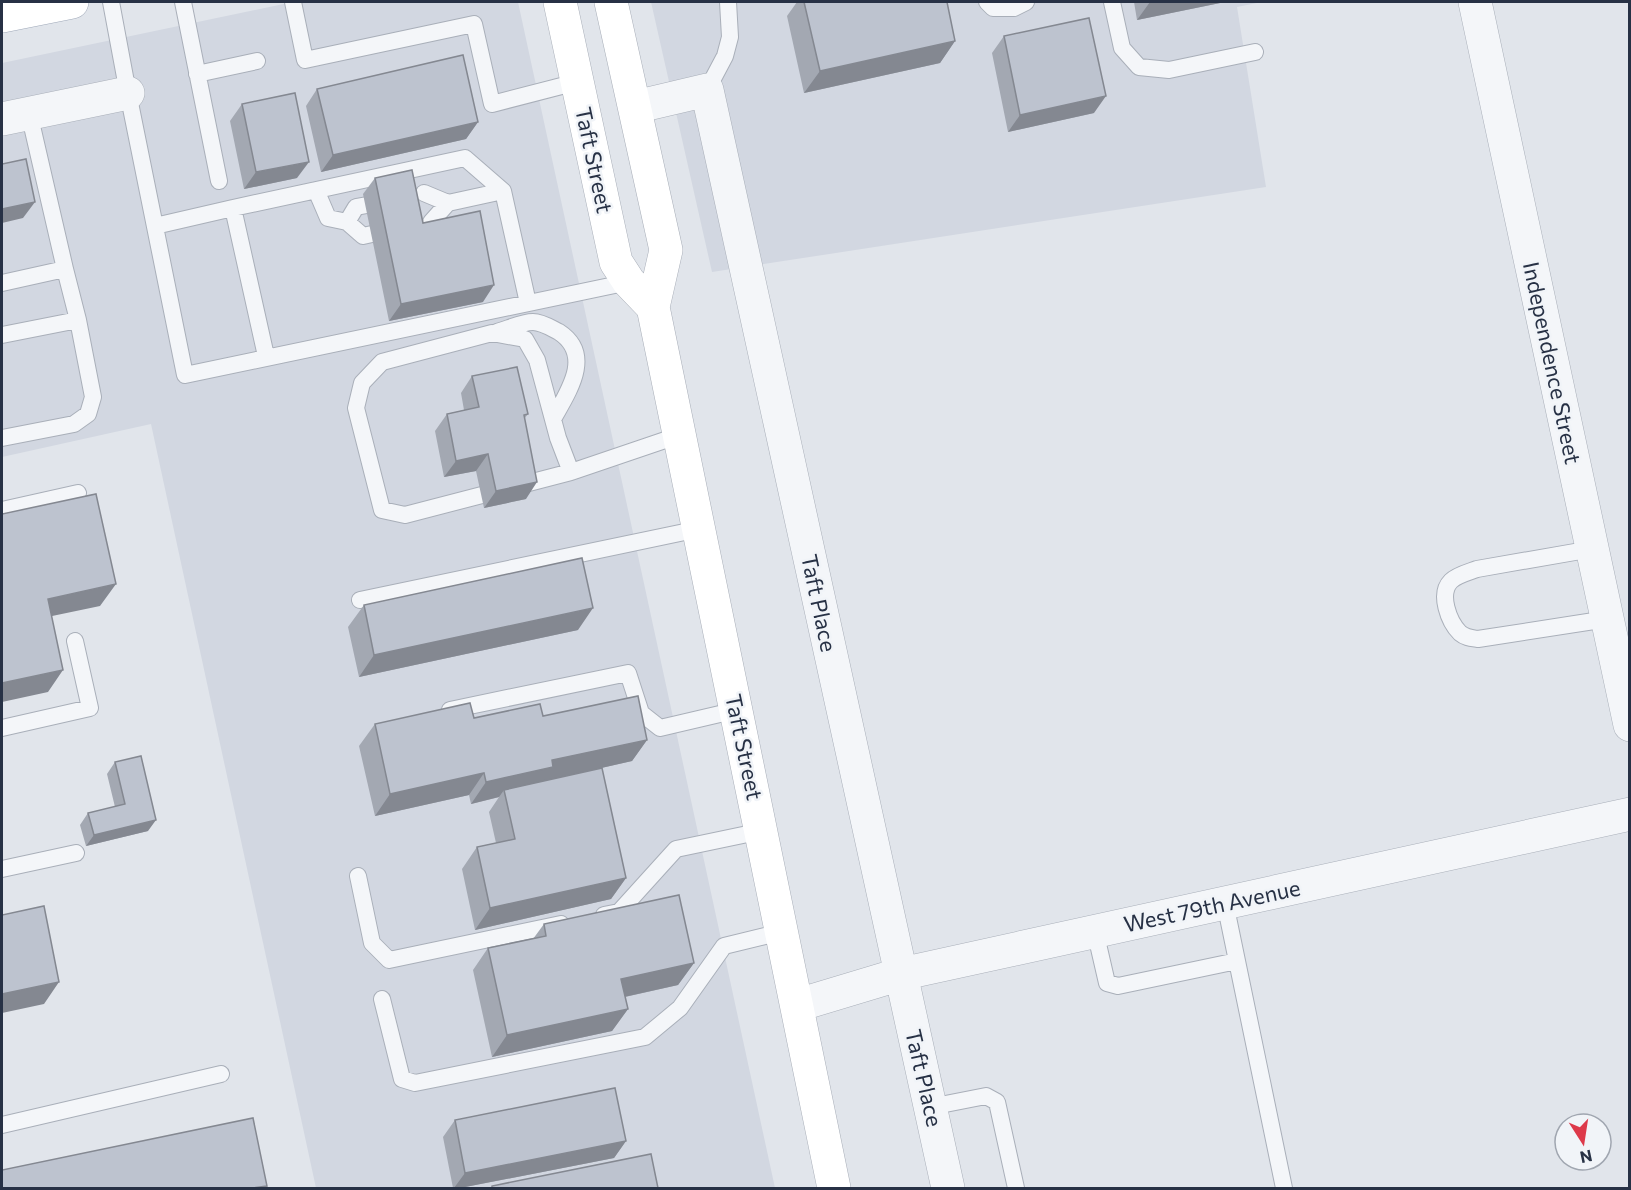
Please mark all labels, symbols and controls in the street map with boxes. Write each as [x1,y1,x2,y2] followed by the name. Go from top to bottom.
[570,104,619,215] street label: Taft Street
[1518,259,1587,466] street label: Independence Street
[796,552,843,654] street label: Taft Place
[720,691,769,802] street label: Taft Street
[1121,874,1303,937] street label: West 79th Avenue
[900,1027,949,1129] street label: Taft Place
[1553,1112,1613,1172] north arrow
[1578,1147,1594,1168] text: N

